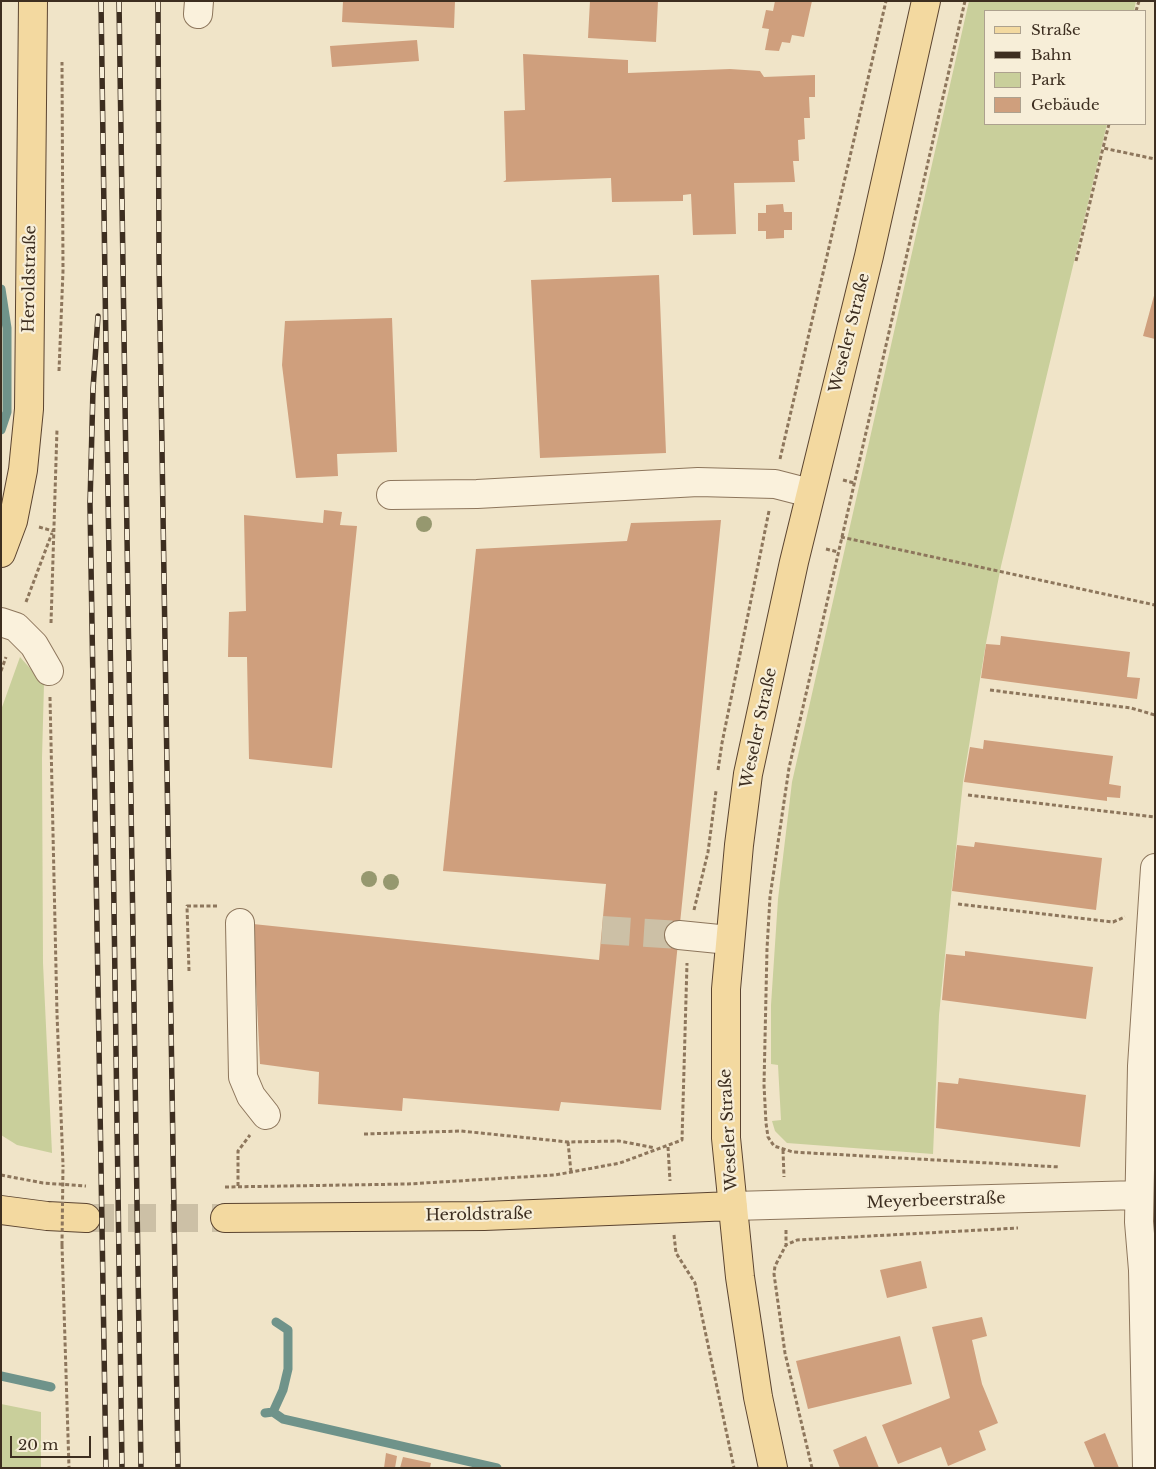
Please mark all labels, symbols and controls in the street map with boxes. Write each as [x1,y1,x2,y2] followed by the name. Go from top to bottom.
[984,10,1146,125] legend
[1031,20,1081,39] text: Straße
[1031,45,1071,64] text: Bahn
[1031,70,1066,89] text: Park
[1031,95,1100,114] text: Gebäude
[19,225,41,333] street label: Heroldstraße
[826,271,874,395] street label: Weseler Straße
[737,666,781,790] street label: Weseler Straße
[716,1068,742,1192] street label: Weseler Straße
[866,1189,1006,1213] street label: Meyerbeerstraße
[425,1204,533,1226] street label: Heroldstraße
[12,1426,94,1458] scale bar
[18,1435,58,1454] text: 20 m

